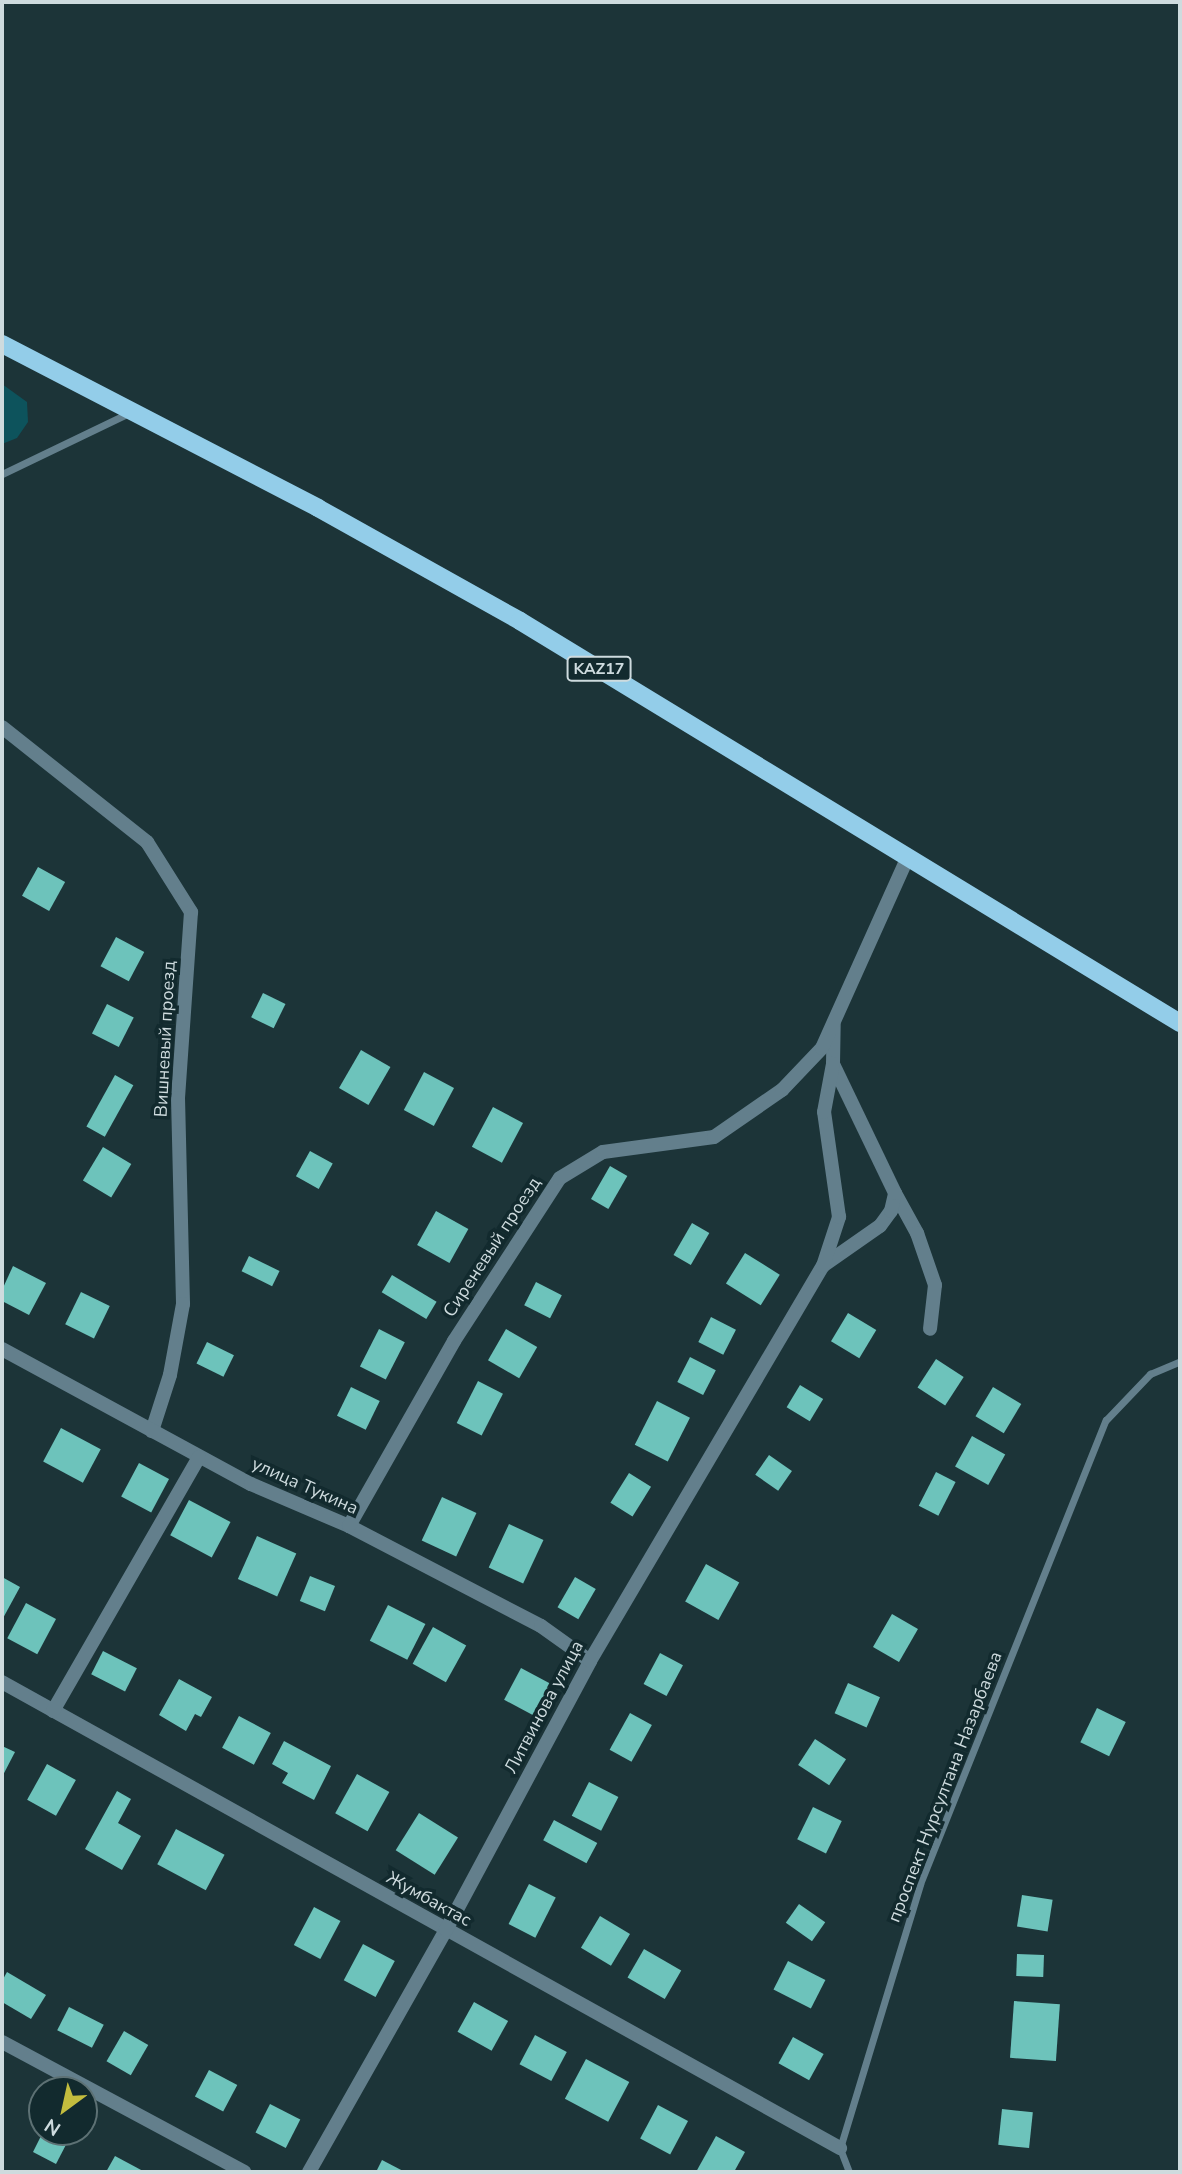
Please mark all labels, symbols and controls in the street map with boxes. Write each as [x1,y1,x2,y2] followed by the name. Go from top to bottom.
[566,656,632,682] road number: KAZ17
[150,960,180,1118] street label: Вишневый проезд
[439,1173,545,1321] street label: Сиреневый проезд
[249,1453,361,1519] street label: улица Тукина
[500,1637,588,1777] street label: Литвинова улица
[883,1649,1007,1925] street label: проспект Нурсултана Назарбаева
[383,1867,475,1931] street label: Жумбактас
[28,2076,98,2146] north arrow
[40,2112,66,2142] text: N

